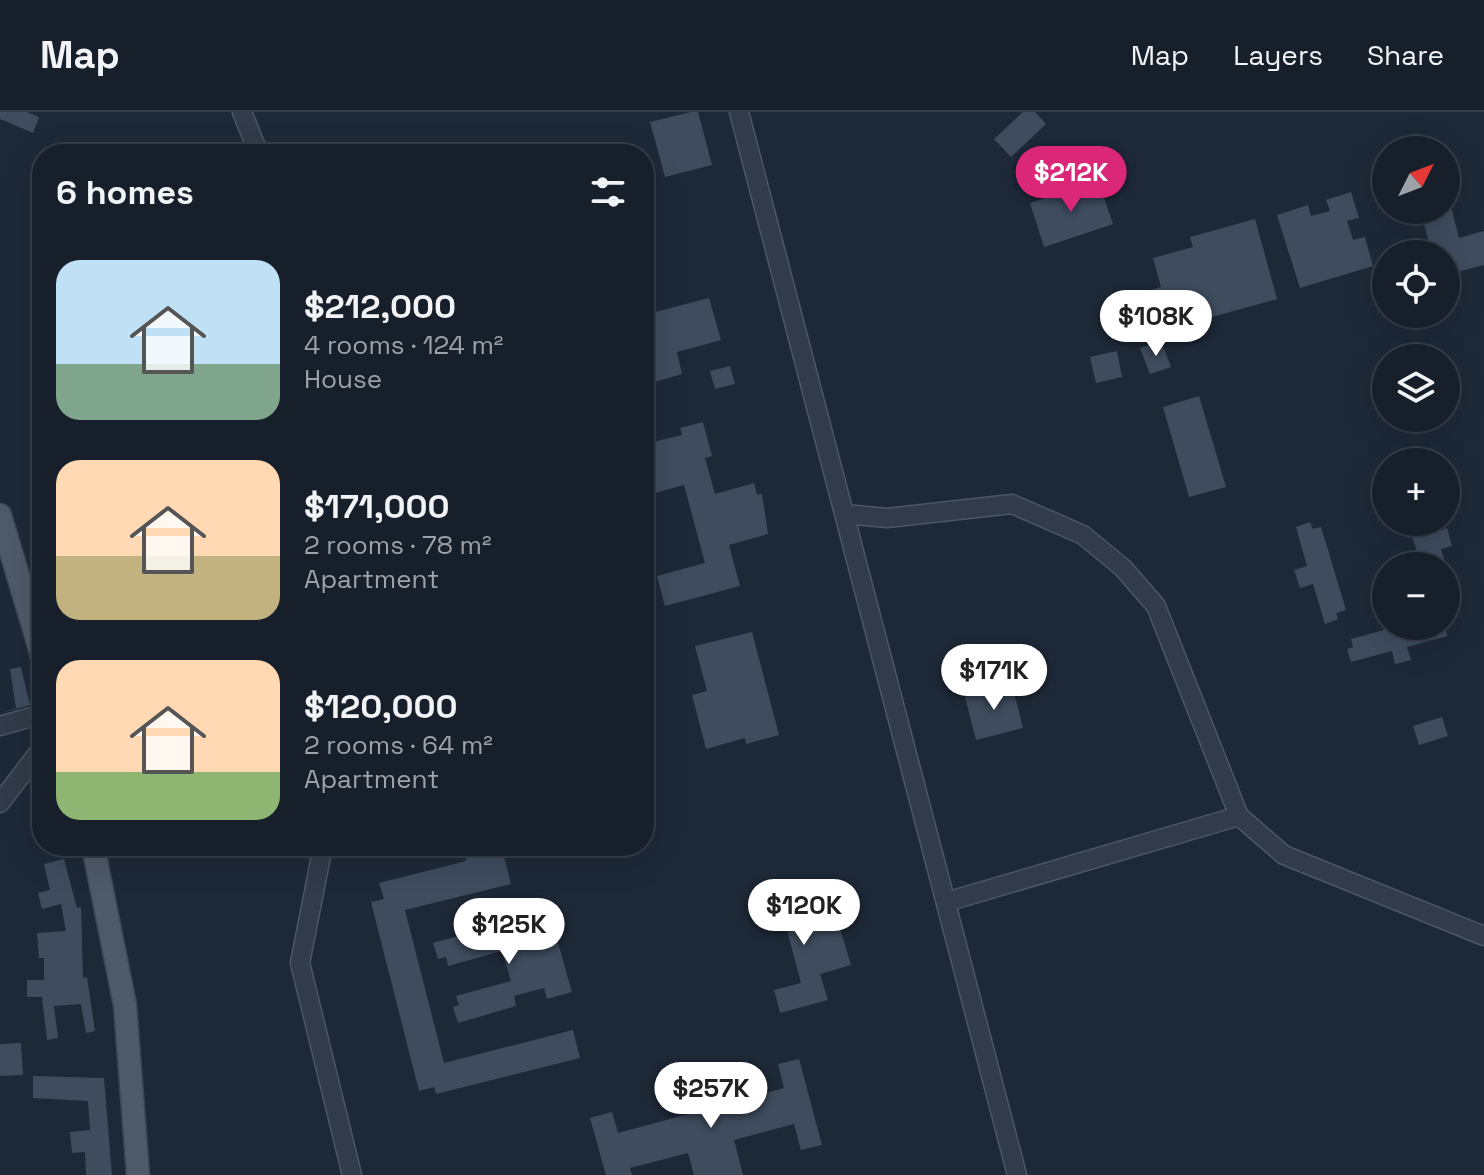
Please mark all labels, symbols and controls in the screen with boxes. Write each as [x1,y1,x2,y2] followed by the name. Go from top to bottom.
[40,31,120,79] text: Map
[1131,37,1189,73] text: Map
[1233,37,1323,73] text: Layers
[1367,37,1444,73] text: Share
[1372,136,1460,224] north arrow
[1372,136,1460,640] map controls
[1015,146,1127,214] pin: $212K
[1034,155,1108,189] text: $212K
[586,170,630,214] icon: filters
[56,171,194,214] text: 6 homes
[1372,240,1460,328] button: locate
[304,285,456,328] text: $212,000
[1100,290,1212,358] pin: $108K
[120,292,216,388] icon: home
[1118,299,1194,333] text: $108K
[304,328,503,362] text: 4 rooms · 124 m²
[1372,344,1460,432] button: layers
[304,362,382,396] text: House
[1372,448,1460,536] button: +
[304,485,450,528] text: $171,000
[120,492,216,588] icon: home
[304,528,491,562] text: 2 rooms · 78 m²
[1372,552,1460,640] button: −
[304,562,439,596] text: Apartment
[938,644,1050,712] pin: $171K
[959,653,1029,687] text: $171K
[304,685,457,728] text: $120,000
[120,692,216,788] icon: home
[304,728,493,762] text: 2 rooms · 64 m²
[304,762,439,796] text: Apartment
[748,879,860,947] pin: $120K
[766,888,842,922] text: $120K
[453,898,565,966] pin: $125K
[472,907,546,941] text: $125K
[655,1062,767,1130] pin: $257K
[672,1071,750,1105] text: $257K

